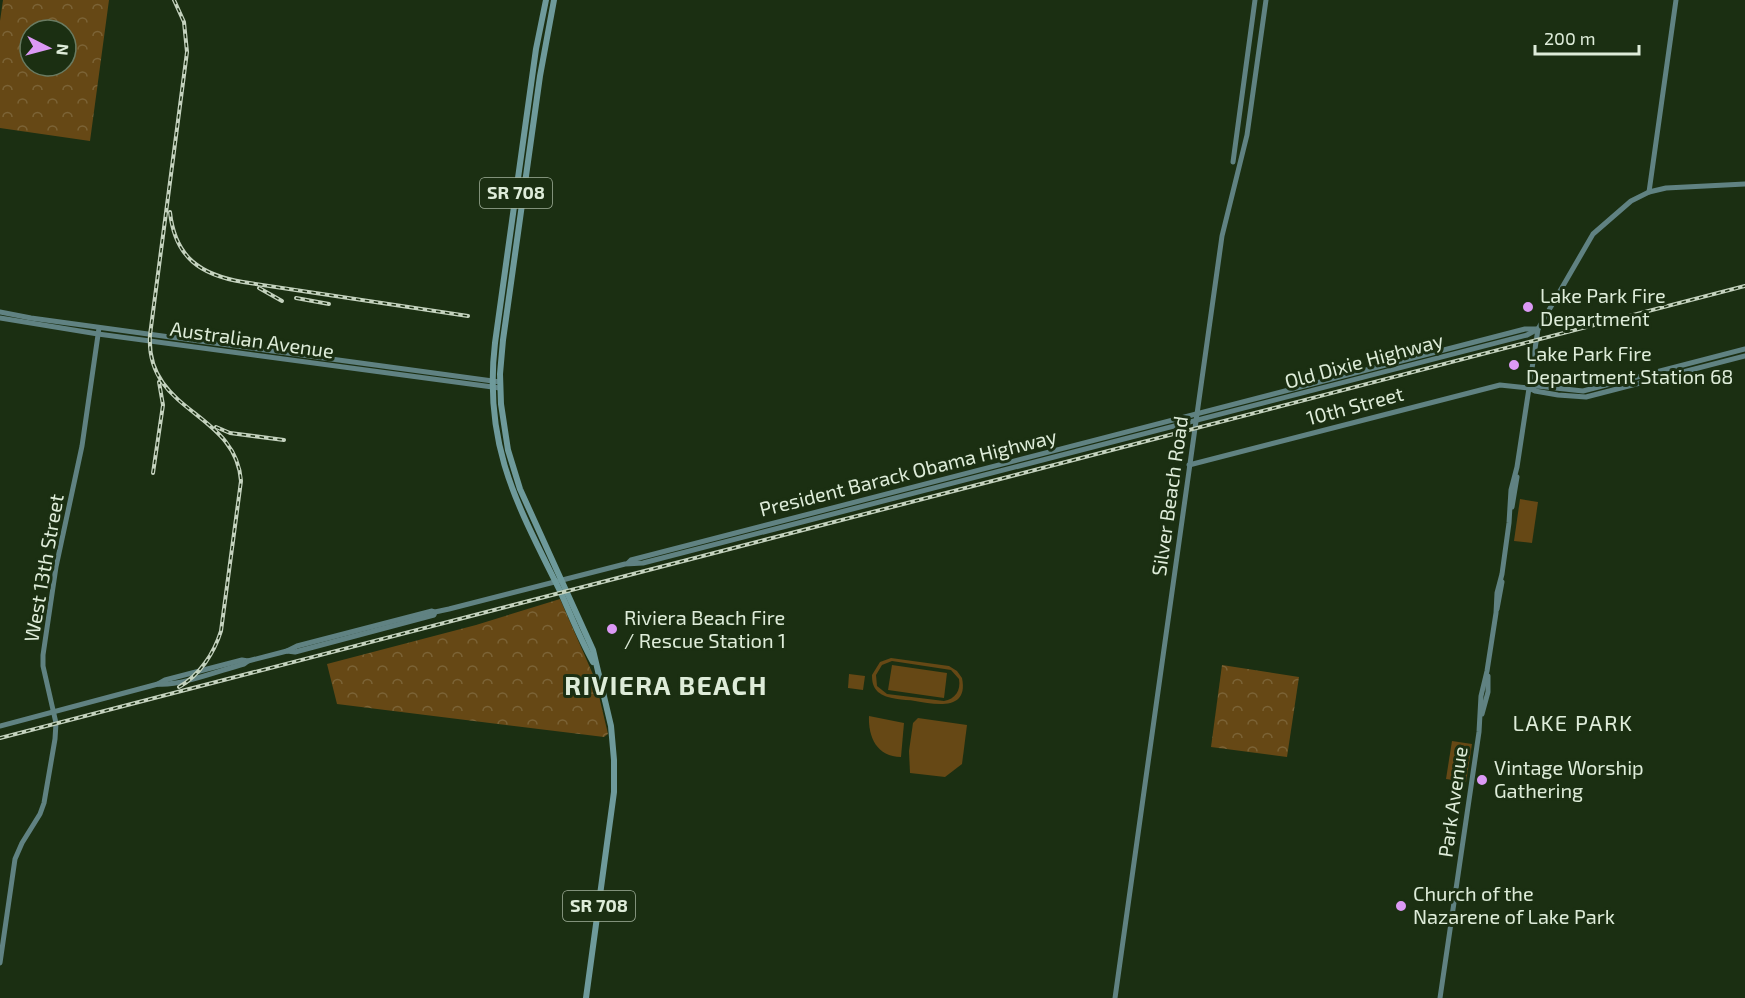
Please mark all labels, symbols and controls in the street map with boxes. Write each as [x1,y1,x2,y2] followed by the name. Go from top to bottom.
[18,18,78,78] north arrow
[1535,18,1638,56] scale bar
[1544,27,1596,49] text: 200 m
[53,43,73,56] text: N
[480,178,552,208] road number: SR 708
[1540,283,1666,330] place label: Lake Park Fire Department
[1521,300,1535,314] marker: Lake Park Fire Department
[169,316,336,362] street label: Australian Avenue
[1282,327,1446,393] street label: Old Dixie Highway
[1526,341,1734,388] place label: Lake Park Fire Department Station 68
[1507,358,1521,372] marker: Lake Park Fire Department Station 68
[1304,380,1406,429] street label: 10th Street
[1146,414,1192,577] street label: Silver Beach Road
[757,423,1059,521] street label: President Barack Obama Highway
[18,492,68,644] street label: West 13th Street
[624,605,786,652] place label: Riviera Beach Fire / Rescue Station 1
[605,622,619,636] marker: Riviera Beach Fire / Rescue Station 1
[564,669,768,700] district label: RIVIERA BEACH
[1512,709,1634,735] district label: LAKE PARK
[1432,745,1472,859] street label: Park Avenue
[1494,755,1644,802] place label: Vintage Worship Gathering
[1475,773,1489,787] marker: Vintage Worship Gathering
[1413,881,1615,928] place label: Church of the Nazarene of Lake Park
[563,891,635,921] road number: SR 708
[1394,899,1408,913] marker: Church of the Nazarene of Lake Park

